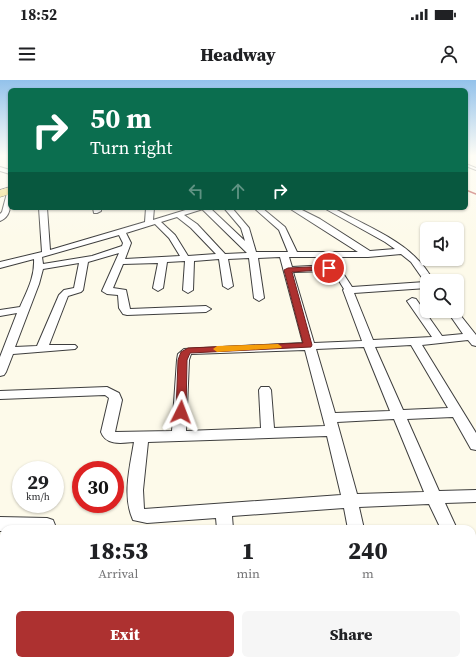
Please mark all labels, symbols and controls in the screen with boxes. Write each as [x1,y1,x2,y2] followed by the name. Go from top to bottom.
[20,4,57,25] text: 18:52
[200,42,276,67] text: Headway
[16,43,38,65] icon: menu
[438,43,460,65] icon: person
[90,99,152,137] text: 50 m
[24,104,76,156] icon: right
[90,135,172,160] text: Turn right
[185,180,207,202] icon: left
[227,180,249,202] icon: ahead
[269,180,291,202] icon: right
[420,222,464,318] map controls
[420,222,464,266] button: sound
[312,251,346,285] pin
[318,257,340,279] icon: arrive
[420,274,464,318] button: search
[160,391,202,433] position arrow
[72,461,124,513] speed limit sign: 30
[27,468,49,496] text: 29
[26,490,50,503] text: km/h
[88,534,148,567] text: 18:53
[242,534,255,567] text: 1
[348,534,388,567] text: 240
[98,565,138,582] text: Arrival
[236,565,260,582] text: min
[362,565,374,582] text: m
[16,611,234,657] button: Exit
[242,611,460,657] button: Share

